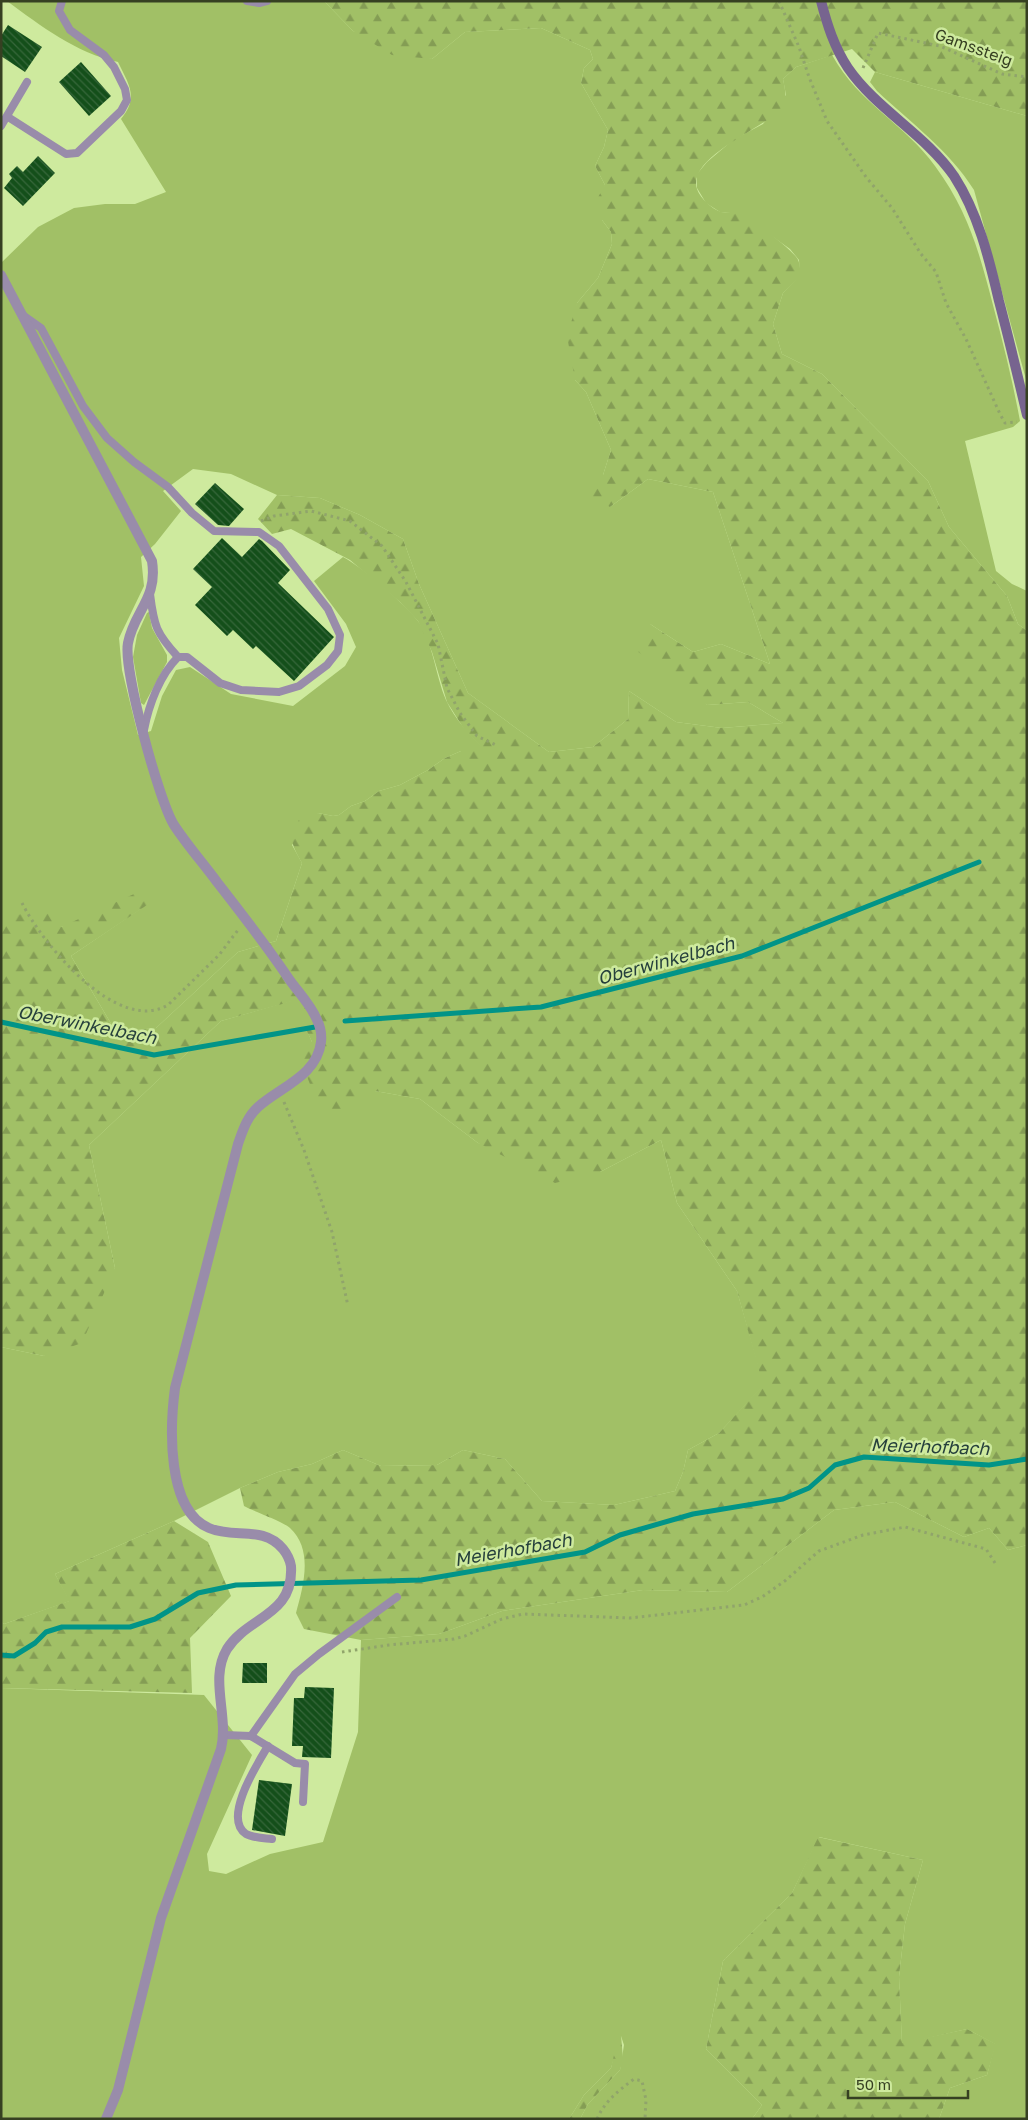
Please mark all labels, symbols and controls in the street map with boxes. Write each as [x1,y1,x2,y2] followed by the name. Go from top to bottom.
[932,24,1016,70] street label: Gamssteig
[595,931,737,989] water label: Oberwinkelbach
[16,1000,159,1048] water label: Oberwinkelbach
[870,1433,991,1459] water label: Meierhofbach
[453,1528,574,1570] water label: Meierhofbach
[848,2068,968,2100] scale bar
[856,2075,891,2093] text: 50 m

